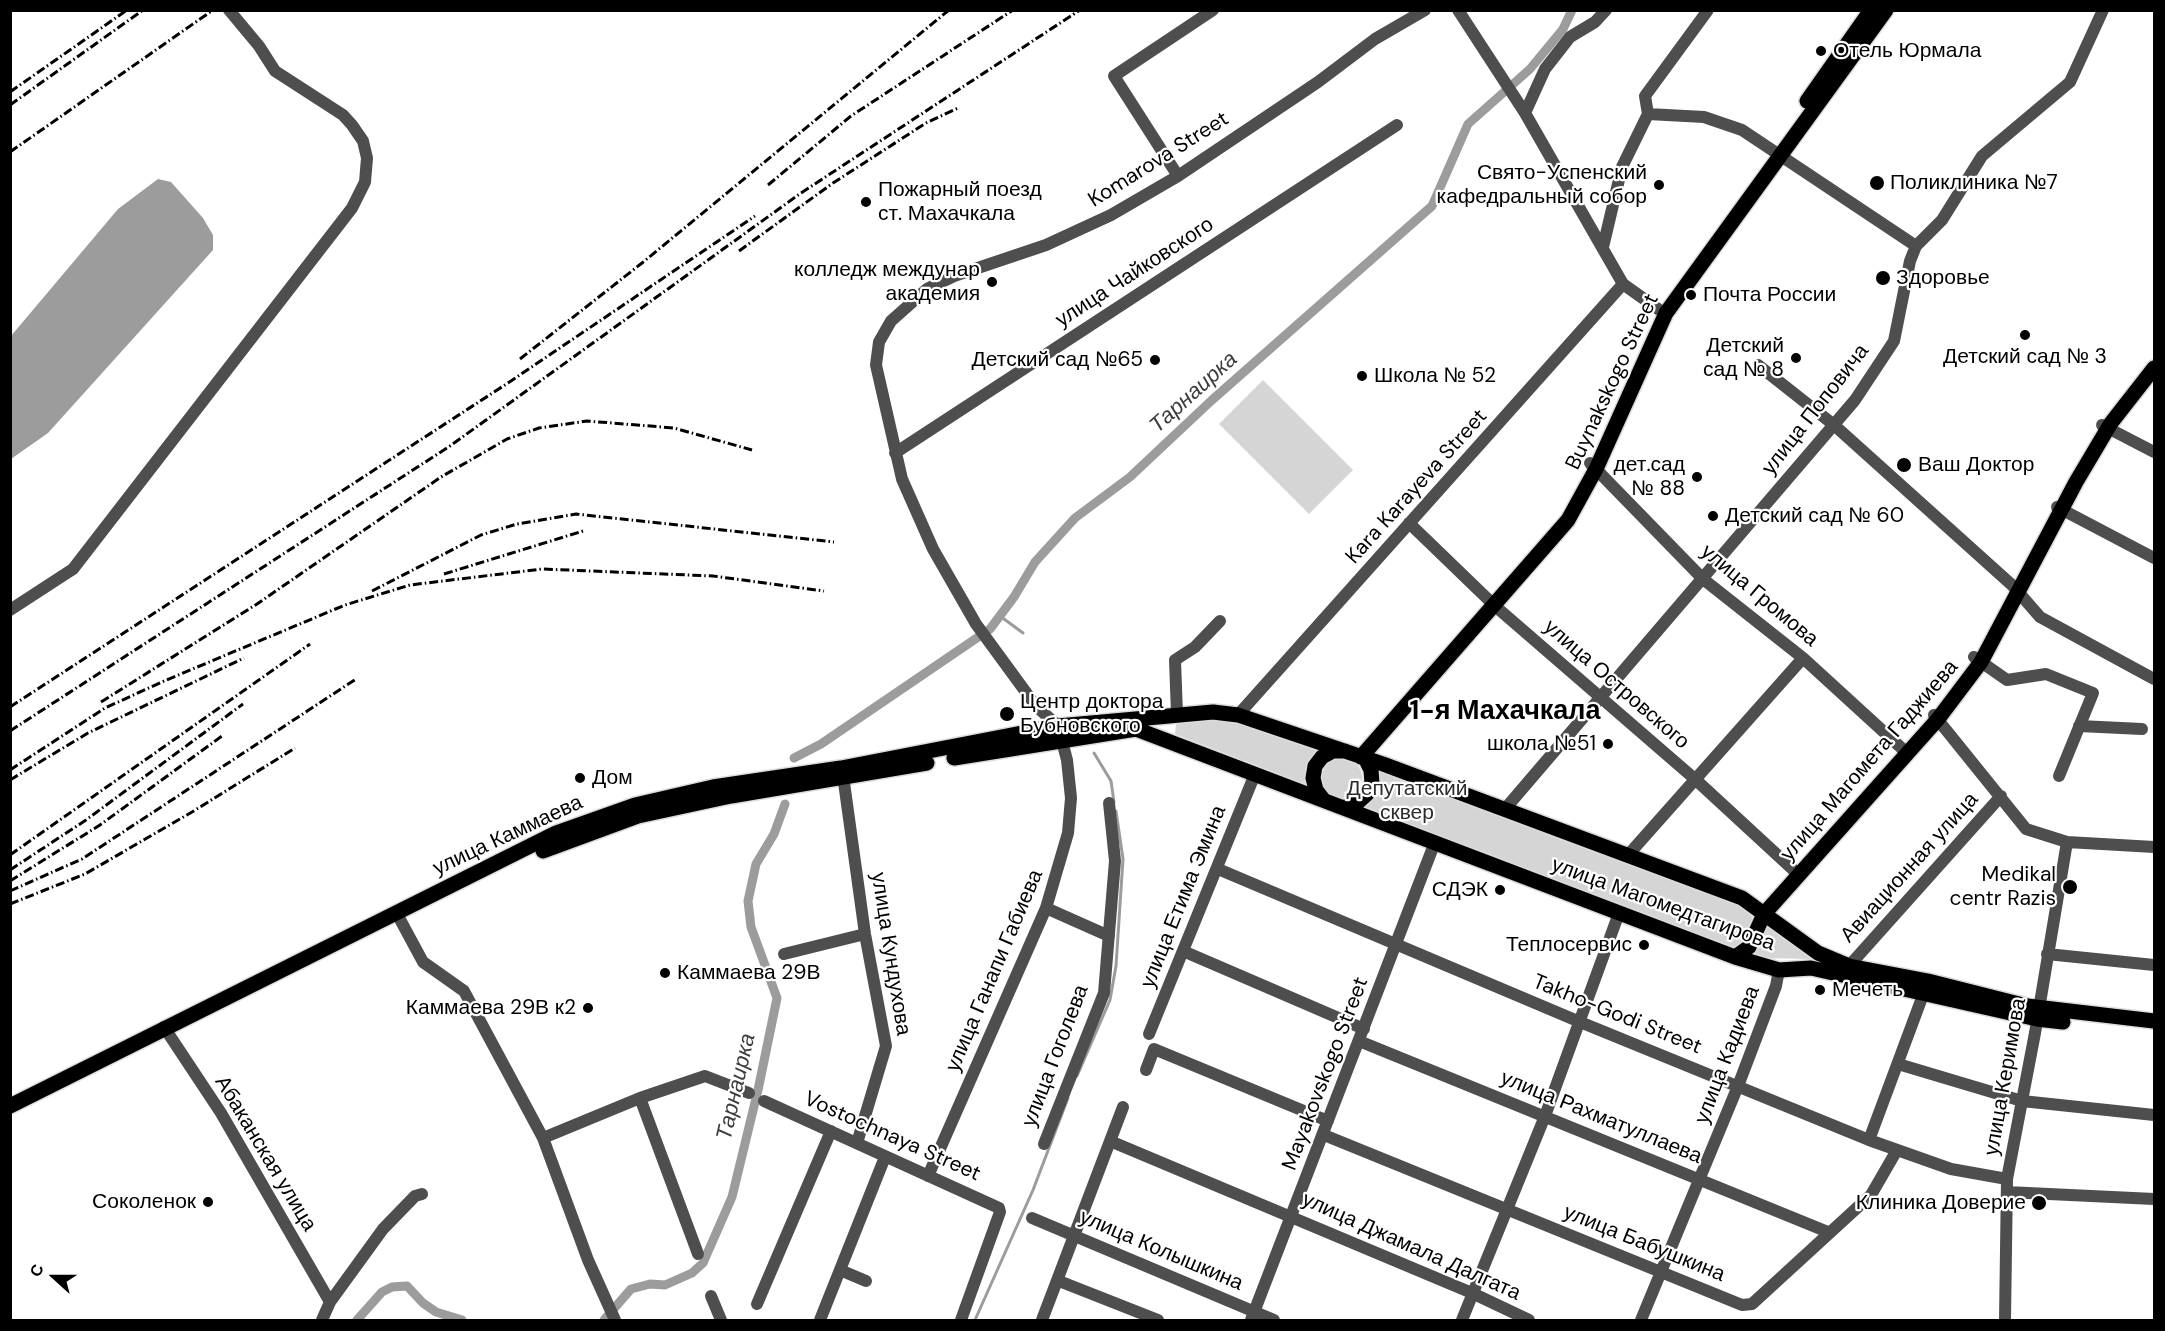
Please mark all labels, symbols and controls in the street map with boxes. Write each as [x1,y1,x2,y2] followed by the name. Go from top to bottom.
[1833,38,1981,64] place label: Отель Юрмала
[1814,44,1828,58] marker: Отель Юрмала
[1084,107,1234,213] street label: Komarova Street
[1437,160,1647,210] place label: Свято-Успенский кафедральный собор
[1890,170,2058,196] place label: Поликлиника №7
[1868,174,1886,192] marker: Поликлиника №7
[878,177,1042,227] place label: Пожарный поезд ст. Махачкала
[1652,178,1666,192] marker: Свято-Успенский кафедральный собор
[859,195,873,209] marker: Пожарный поезд ст. Махачкала
[1051,213,1219,333] street label: улица Чайковского
[794,257,980,307] place label: колледж междунар академия
[1896,265,1990,291] place label: Здоровье
[1874,269,1892,287] marker: Здоровье
[985,275,999,289] marker: колледж междунар академия
[1703,282,1836,308] place label: Почта России
[1684,288,1698,302] marker: Почта России
[1561,290,1665,474] street label: Buynakskogo Street
[2018,328,2032,342] marker: Детский сад № 3
[1703,333,1784,383] place label: Детский сад № 8
[1757,340,1875,480] street label: улица Поповича
[1943,344,2107,370] place label: Детский сад № 3
[972,347,1143,373] place label: Детский сад №65
[1145,347,1243,439] water label: Тарнаирка
[1789,351,1803,365] marker: Детский сад № 8
[1148,353,1162,367] marker: Детский сад №65
[1374,363,1496,389] place label: Школа № 52
[1355,369,1369,383] marker: Школа № 52
[1341,404,1493,570] street label: Kara Karayeva Street
[1614,452,1685,502] place label: дет.сад № 88
[1918,452,2034,478] place label: Ваш Доктор
[1895,456,1913,474] marker: Ваш Доктор
[1690,470,1704,484] marker: дет.сад № 88
[1725,503,1904,529] place label: Детский сад № 60
[1706,509,1720,523] marker: Детский сад № 60
[1695,540,1823,652] street label: улица Громова
[1538,615,1694,755] street label: улица Островского
[1776,655,1964,867] street label: улица Магомета Гаджиева
[1020,689,1163,739] place label: Центр доктора Бубновского
[1409,696,1601,728] district label: 1-я Махачкала
[998,705,1016,723] marker: Центр доктора Бубновского
[1487,731,1596,757] place label: школа №51
[1601,737,1615,751] marker: школа №51
[592,765,633,791] place label: Дом
[573,771,587,785] marker: Дом
[1347,776,1467,826] park label: Депутатский сквер
[1836,788,1984,948] street label: Авиационная улица
[429,790,587,882] street label: улица Каммаева
[1136,802,1232,992] street label: улица Етима Эмина
[1548,853,1778,957] street label: улица Магомедтагирова
[1950,862,2056,912] place label: Medikal centr Razis
[941,866,1049,1076] street label: улица Ганапи Габиева
[865,871,915,1037] street label: улица Кундухова
[1432,877,1488,903] place label: СДЭК
[2061,878,2079,896] marker: Medikal centr Razis
[1493,883,1507,897] marker: СДЭК
[1506,932,1632,958] place label: Теплосервис
[1637,938,1651,952] marker: Теплосервис
[677,960,820,986] place label: Каммаева 29В
[658,966,672,980] marker: Каммаева 29В
[1529,970,1705,1060] street label: Takho-Godi Street
[1278,974,1374,1174] street label: Mayakovskogo Street
[1832,977,1903,1003] place label: Мечеть
[1017,982,1095,1130] street label: улица Гоголева
[1690,983,1766,1127] street label: улица Кадиева
[1813,983,1827,997] marker: Мечеть
[406,995,576,1021] place label: Каммаева 29В к2
[1980,996,2032,1158] street label: улица Керимова
[581,1001,595,1015] marker: Каммаева 29В к2
[712,1031,762,1143] water label: Тарнаирка
[1497,1066,1705,1170] street label: улица Рахматуллаева
[209,1072,321,1236] street label: Абаканская улица
[800,1087,984,1187] street label: Vostochnaya Street
[1298,1187,1524,1307] street label: улица Джамала Далгата
[92,1189,196,1215] place label: Соколенок
[1856,1190,2026,1216] place label: Клиника Доверие
[2030,1194,2048,1212] marker: Клиника Доверие
[201,1195,215,1209] marker: Соколенок
[1560,1200,1728,1288] street label: улица Бабушкина
[1075,1205,1247,1297] street label: улица Колышкина
[24,1247,84,1307] north arrow
[25,1261,49,1280] text: С

